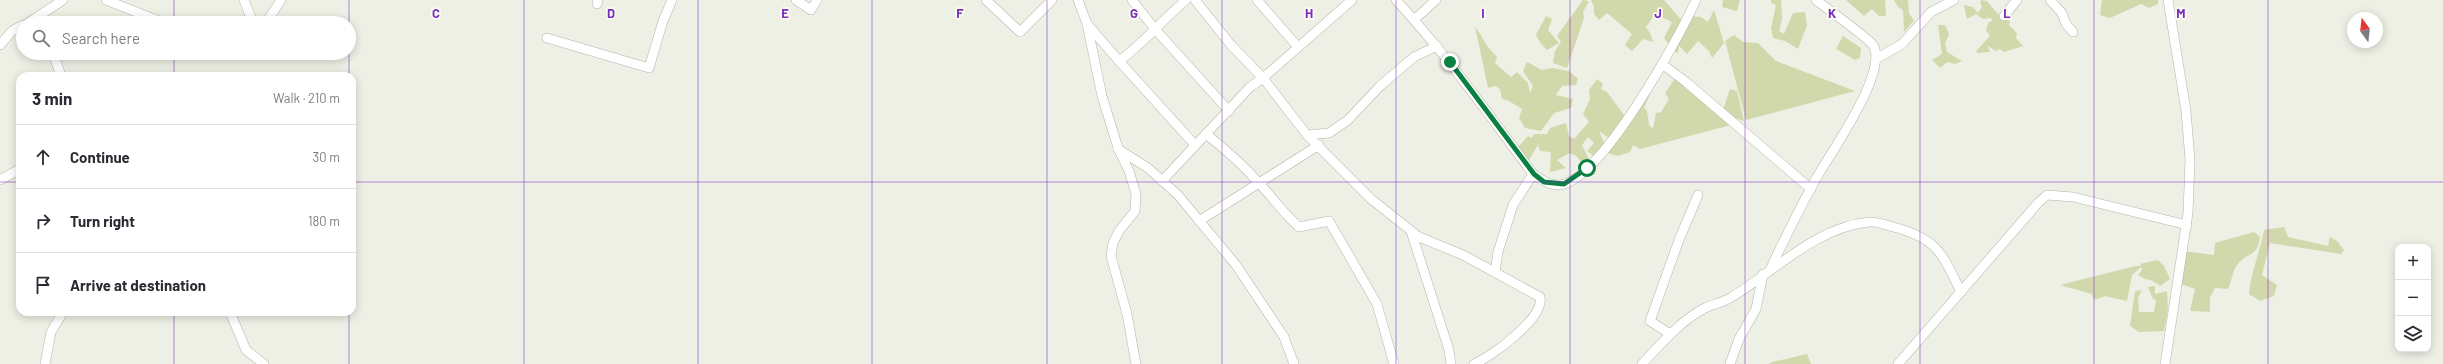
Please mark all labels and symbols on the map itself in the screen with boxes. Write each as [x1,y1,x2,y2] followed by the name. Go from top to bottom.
[432,5,440,21] text: C
[607,5,615,21] text: D
[781,5,789,21] text: E
[956,5,964,21] text: F
[1130,5,1138,21] text: G
[1305,5,1313,21] text: H
[1481,5,1485,21] text: I
[1654,5,1662,21] text: J
[1828,5,1836,21] text: K
[2003,5,2011,21] text: L
[2176,5,2186,21] text: M
[2347,12,2383,48] north arrow
[1441,53,1459,71] route end
[1578,159,1596,177] route start

